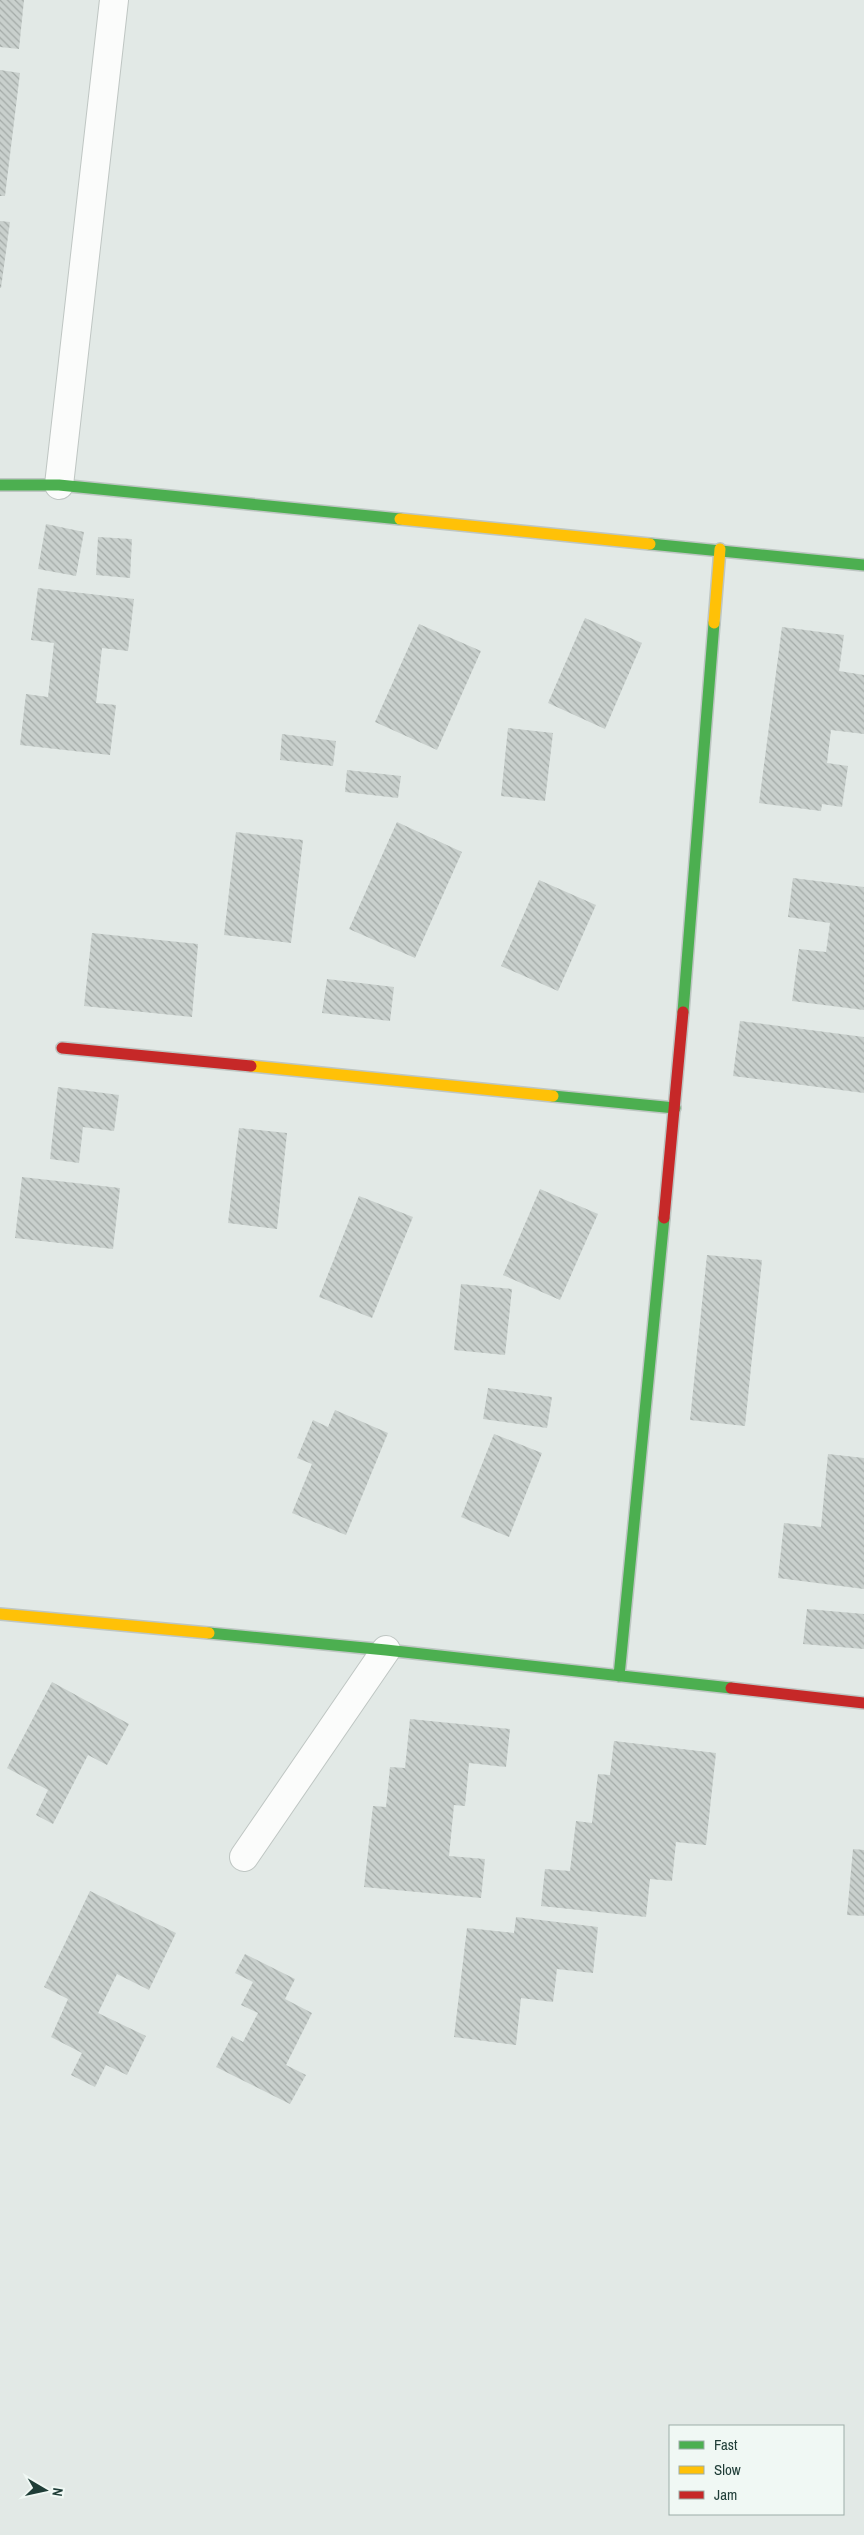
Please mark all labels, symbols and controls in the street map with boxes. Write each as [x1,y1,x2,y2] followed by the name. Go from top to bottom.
[669,2425,844,2515] legend
[714,2434,738,2455] text: Fast
[714,2459,741,2480] text: Slow
[20,2465,70,2515] north arrow
[714,2484,737,2505] text: Jam
[48,2487,67,2498] text: N

